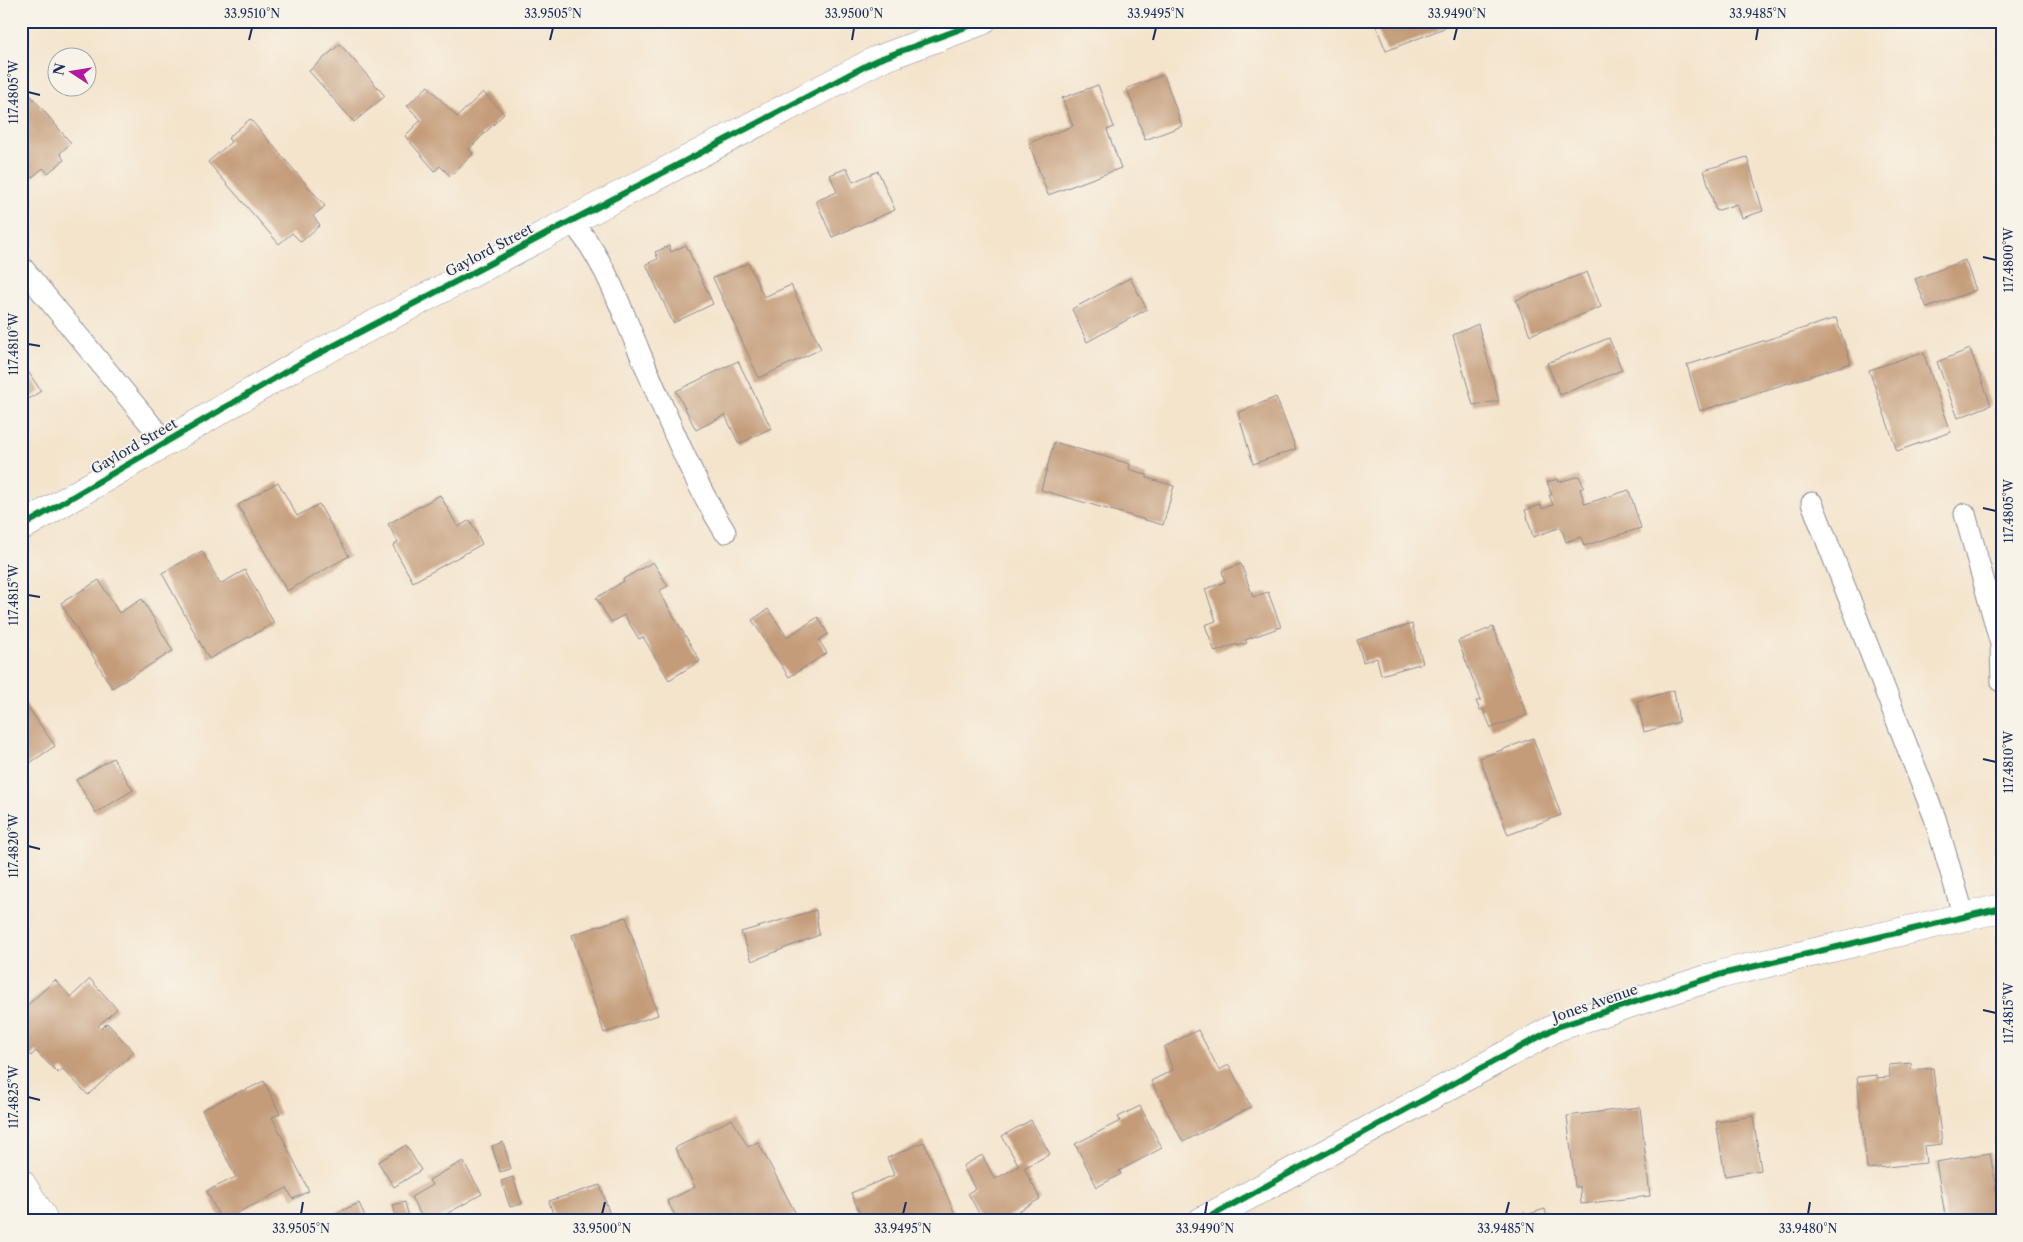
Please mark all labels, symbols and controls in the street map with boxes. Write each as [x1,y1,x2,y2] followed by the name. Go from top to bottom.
[224,6,280,21] text: 33.9510°N
[524,6,582,21] text: 33.9505°N
[825,6,883,21] text: 33.9500°N
[1127,6,1185,21] text: 33.9495°N
[1428,6,1486,21] text: 33.9490°N
[1729,6,1787,21] text: 33.9485°N
[48,48,98,98] north arrow
[6,59,21,124] text: 117.4805°W
[49,61,69,77] text: N
[442,219,536,281] street label: Gaylord Street
[2001,227,2016,292] text: 117.4800°W
[6,312,21,375] text: 117.4810°W
[88,414,180,478] street label: Gaylord Street
[2001,478,2016,543] text: 117.4805°W
[6,564,21,626] text: 117.4815°W
[2001,730,2016,793] text: 117.4810°W
[6,813,21,878] text: 117.4820°W
[1548,980,1640,1027] street label: Jones Avenue
[2001,982,2016,1044] text: 117.4815°W
[6,1065,21,1129] text: 117.4825°W
[272,1221,330,1236] text: 33.9505°N
[573,1221,631,1236] text: 33.9500°N
[874,1221,932,1236] text: 33.9495°N
[1176,1221,1234,1236] text: 33.9490°N
[1477,1221,1535,1236] text: 33.9485°N
[1779,1221,1837,1236] text: 33.9480°N

